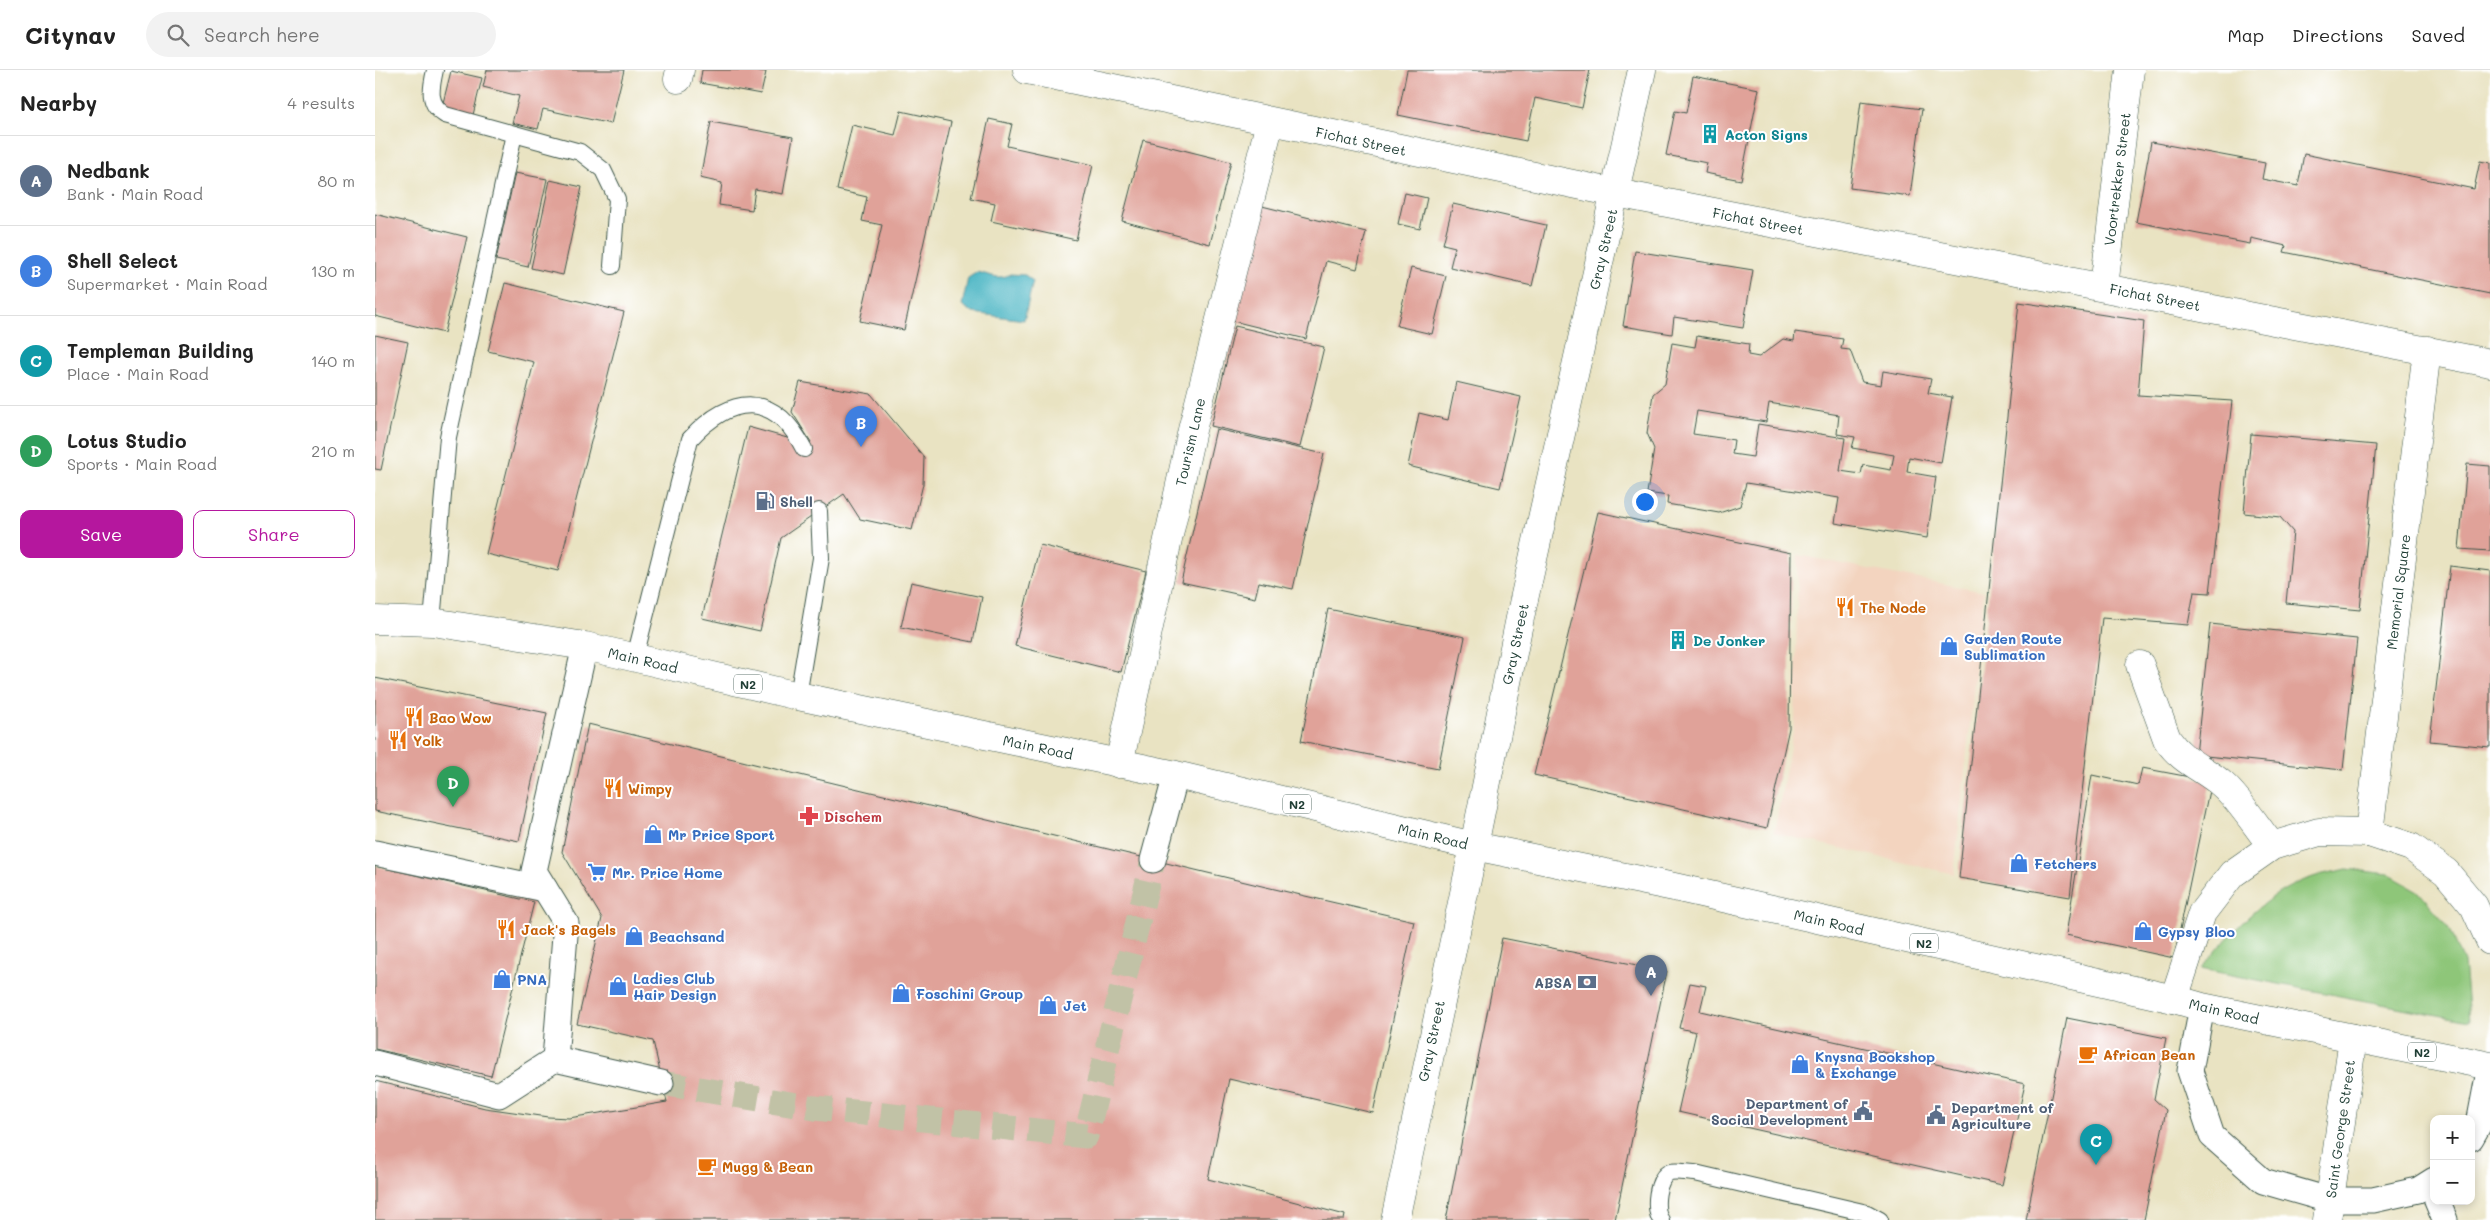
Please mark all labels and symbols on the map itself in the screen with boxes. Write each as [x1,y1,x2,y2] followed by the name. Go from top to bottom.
[2099,111,2135,247] street label: Voortrekker Street
[1314,122,1408,160] street label: Fichat Street
[1699,123,1721,145] building icon: Acton Signs
[1725,125,1808,144] place label: Acton Signs
[1711,203,1805,239] street label: Fichat Street
[1584,207,1622,291] street label: Gray Street
[2108,279,2202,315] street label: Fichat Street
[1171,396,1209,488] street label: Tourism Lane
[845,406,877,447] pin: B
[1632,489,1658,515] your location
[754,490,776,512] fuel station icon: Shell
[780,492,813,511] place label: Shell
[2381,533,2415,651] street label: Memorial Square
[1834,596,1856,618] restaurant icon: The Node
[1860,598,1926,617] place label: The Node
[1497,602,1533,686] street label: Gray Street
[1667,629,1689,651] building icon: De Jonker
[1964,629,2062,664] place label: Garden Route Sublimation
[1693,631,1765,650] place label: De Jonker
[1938,635,1960,657] shop icon: Garden Route Sublimation
[606,643,680,677] street label: Main Road
[734,674,762,694] road number: N2
[403,706,425,728] restaurant icon: Bao Wow
[429,708,492,727] place label: Bao Wow
[387,729,409,751] restaurant icon: Yolk
[1001,730,1075,764] street label: Main Road
[413,731,442,750] place label: Yolk
[437,766,469,807] pin: D
[602,777,624,799] restaurant icon: Wimpy
[628,779,673,798] place label: Wimpy
[1283,794,1311,814] road number: N2
[798,805,820,827] pharmacy icon: Dischem
[824,807,882,826] place label: Dischem
[1396,819,1470,853] street label: Main Road
[642,823,664,845] shop icon: Mr Price Sport
[668,825,775,844] place label: Mr Price Sport
[2008,852,2030,874] shop icon: Fetchers
[2034,854,2097,873] place label: Fetchers
[586,861,608,883] supermarket icon: Mr. Price Home
[612,863,723,882] place label: Mr. Price Home
[1792,905,1866,939] street label: Main Road
[495,918,517,940] restaurant icon: Jack's Bagels
[521,920,616,939] place label: Jack's Bagels
[2132,920,2154,942] shop icon: Gypsy Bloo
[2158,922,2236,941] place label: Gypsy Bloo
[623,925,645,947] shop icon: Beachsand
[649,927,725,946] place label: Beachsand
[1910,934,1938,952] road number: N2
[1635,955,1667,996] pin: A
[491,968,513,990] shop icon: PNA
[633,969,716,1004] place label: Ladies Club Hair Design
[517,970,547,989] place label: PNA
[1576,971,1598,993] bank icon: ABSA
[1534,973,1572,992] place label: ABSA
[607,975,629,997] shop icon: Ladies Club Hair Design
[890,982,912,1004] shop icon: Foschini Group
[916,984,1023,1003] place label: Foschini Group
[1037,994,1059,1016] shop icon: Jet
[2187,994,2261,1028] street label: Main Road
[1063,996,1087,1015] place label: Jet
[1413,999,1449,1083] street label: Gray Street
[2408,1042,2436,1062] road number: N2
[2077,1043,2099,1065] cafe icon: African Bean
[2103,1045,2195,1064] place label: African Bean
[1815,1047,1935,1082] place label: Knysna Bookshop & Exchange
[1789,1053,1811,1075] shop icon: Knysna Bookshop & Exchange
[2321,1059,2359,1199] street label: Saint George Street
[1711,1094,1849,1129] place label: Department of Social Development
[1951,1098,2055,1133] place label: Department of Agriculture
[1852,1100,1874,1122] public building icon: Department of Social Development
[1925,1104,1947,1126] public building icon: Department of Agriculture
[2080,1124,2112,1165] pin: C
[696,1155,718,1177] cafe icon: Mugg & Bean
[722,1157,813,1176] place label: Mugg & Bean

